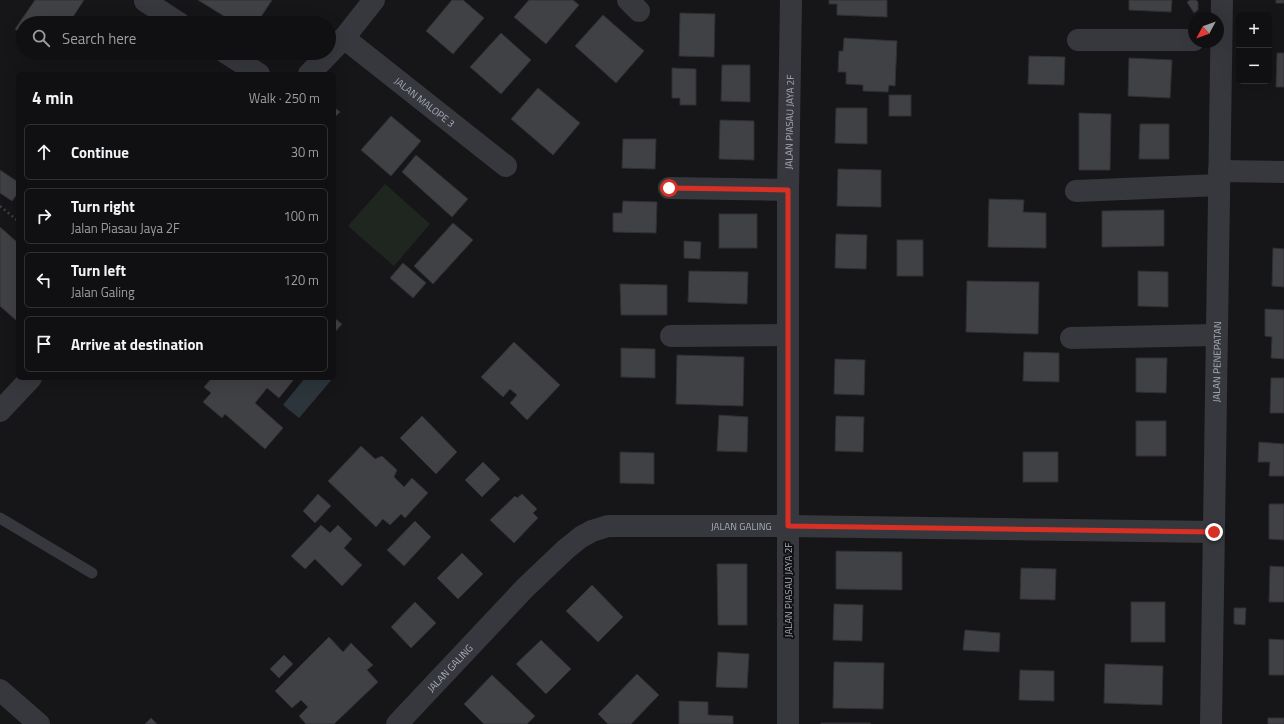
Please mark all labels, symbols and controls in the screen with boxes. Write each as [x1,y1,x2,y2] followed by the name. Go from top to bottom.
[1188,12,1224,48] north arrow
[1236,12,1272,84] map controls
[1236,12,1272,48] button: +
[16,16,336,60] search box
[30,27,52,49] icon: search
[62,27,136,50] text: Search here
[1236,48,1272,84] button: −
[391,74,458,131] street label: JALAN MALOPE 3
[781,74,798,170] street label: JALAN PIASAU JAYA 2F
[32,85,73,111] text: 4 min
[249,88,320,108] text: Walk · 250 m
[33,141,55,163] icon: ahead
[71,141,129,164] text: Continue
[291,142,319,162] text: 30 m
[660,179,678,197] route start
[71,195,135,218] text: Turn right
[33,205,55,227] icon: right
[283,206,319,226] text: 100 m
[71,218,180,238] text: Jalan Piasau Jaya 2F
[71,259,126,282] text: Turn left
[33,269,55,291] icon: left
[283,270,319,290] text: 120 m
[71,282,135,302] text: Jalan Galing
[1209,321,1225,403] street label: JALAN PENEPATAN
[33,333,55,355] icon: arrive
[71,333,204,356] text: Arrive at destination
[711,519,772,534] street label: JALAN GALING
[1205,523,1223,541] route end
[781,543,796,637] street label: JALAN PIASAU JAYA 2F
[424,641,476,696] street label: JALAN GALING

